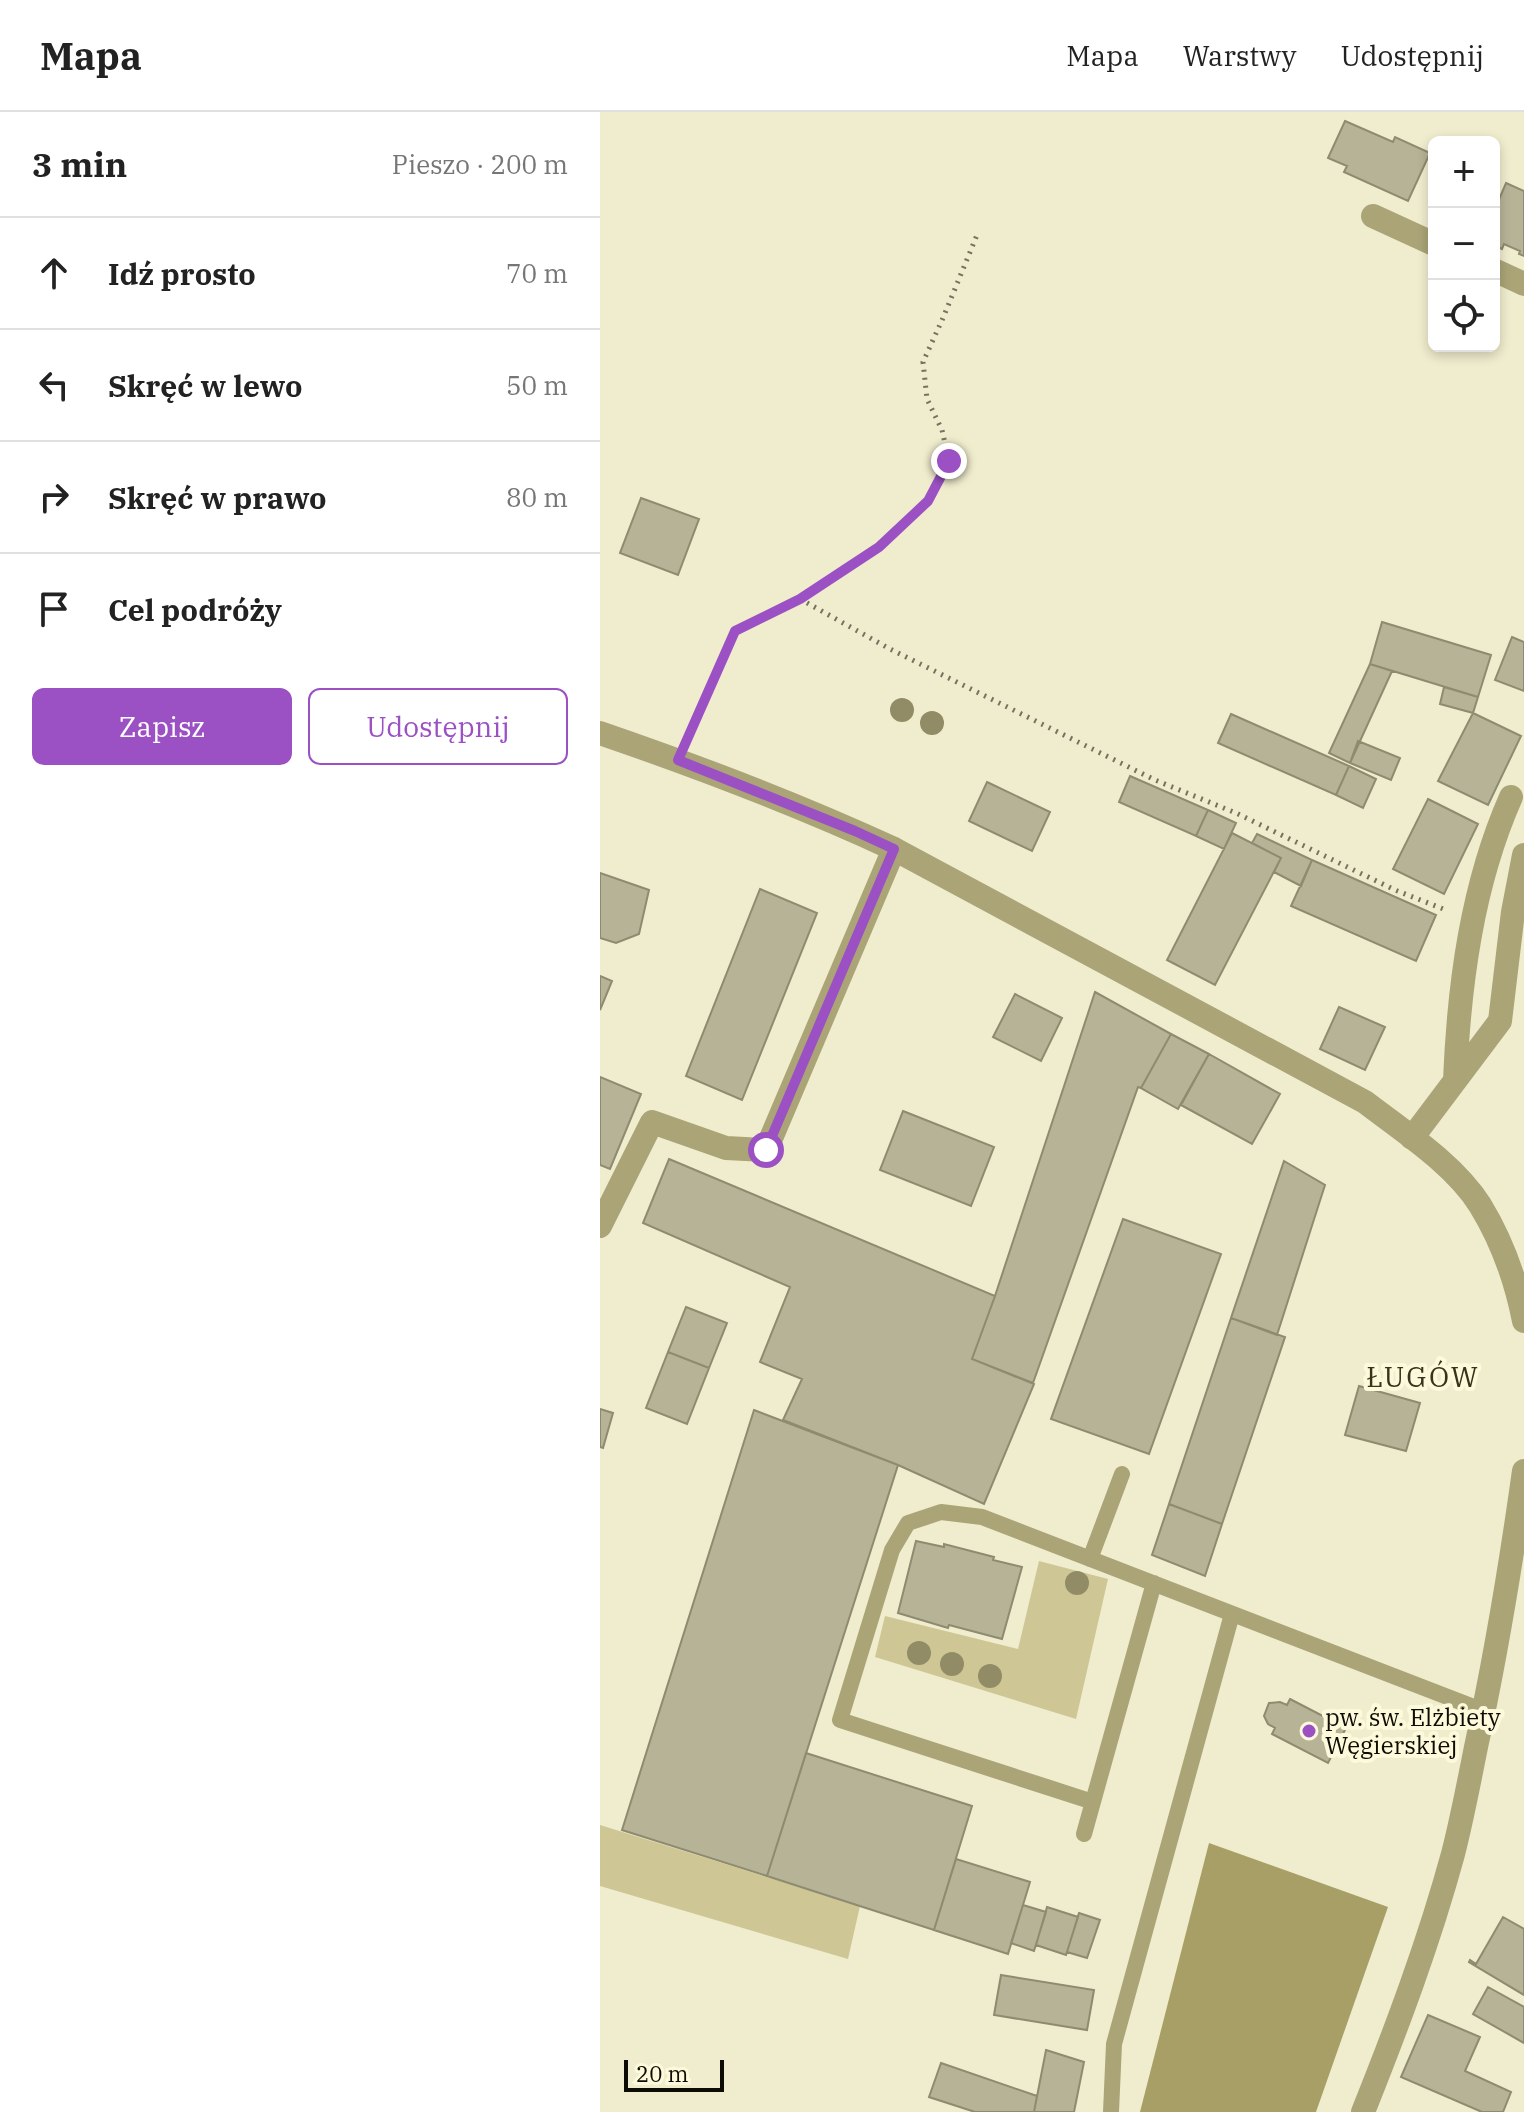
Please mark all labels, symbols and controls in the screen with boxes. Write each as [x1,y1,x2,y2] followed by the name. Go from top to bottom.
[40,31,142,80] text: Mapa
[1066,37,1139,74] text: Mapa
[1183,37,1296,74] text: Warstwy
[1340,37,1484,74] text: Udostępnij
[1428,136,1500,352] map controls
[1428,136,1500,208] button: +
[32,142,127,186] text: 3 min
[392,147,568,181] text: Pieszo · 200 m
[1428,208,1500,280] button: −
[32,251,76,295] icon: ahead
[108,254,256,293] text: Idź prosto
[506,256,568,290] text: 70 m
[1428,280,1500,352] button: locate
[32,363,76,407] icon: left
[108,366,302,405] text: Skręć w lewo
[506,368,568,402] text: 50 m
[931,443,967,479] route end
[32,475,76,519] icon: right
[108,478,327,517] text: Skręć w prawo
[506,480,568,514] text: 80 m
[32,587,76,631] icon: arrive
[108,590,282,629] text: Cel podróży
[32,688,292,765] button: Zapisz
[308,688,568,765] button: Udostępnij
[748,1132,784,1168] route start
[1366,1358,1480,1395] district label: ŁUGÓW
[1325,1701,1501,1761] place label: pw. św. Elżbiety Węgierskiej
[1300,1722,1318,1740] marker: pw. św. Elżbiety Węgierskiej
[624,2056,724,2092] scale bar
[636,2059,688,2088] text: 20 m

